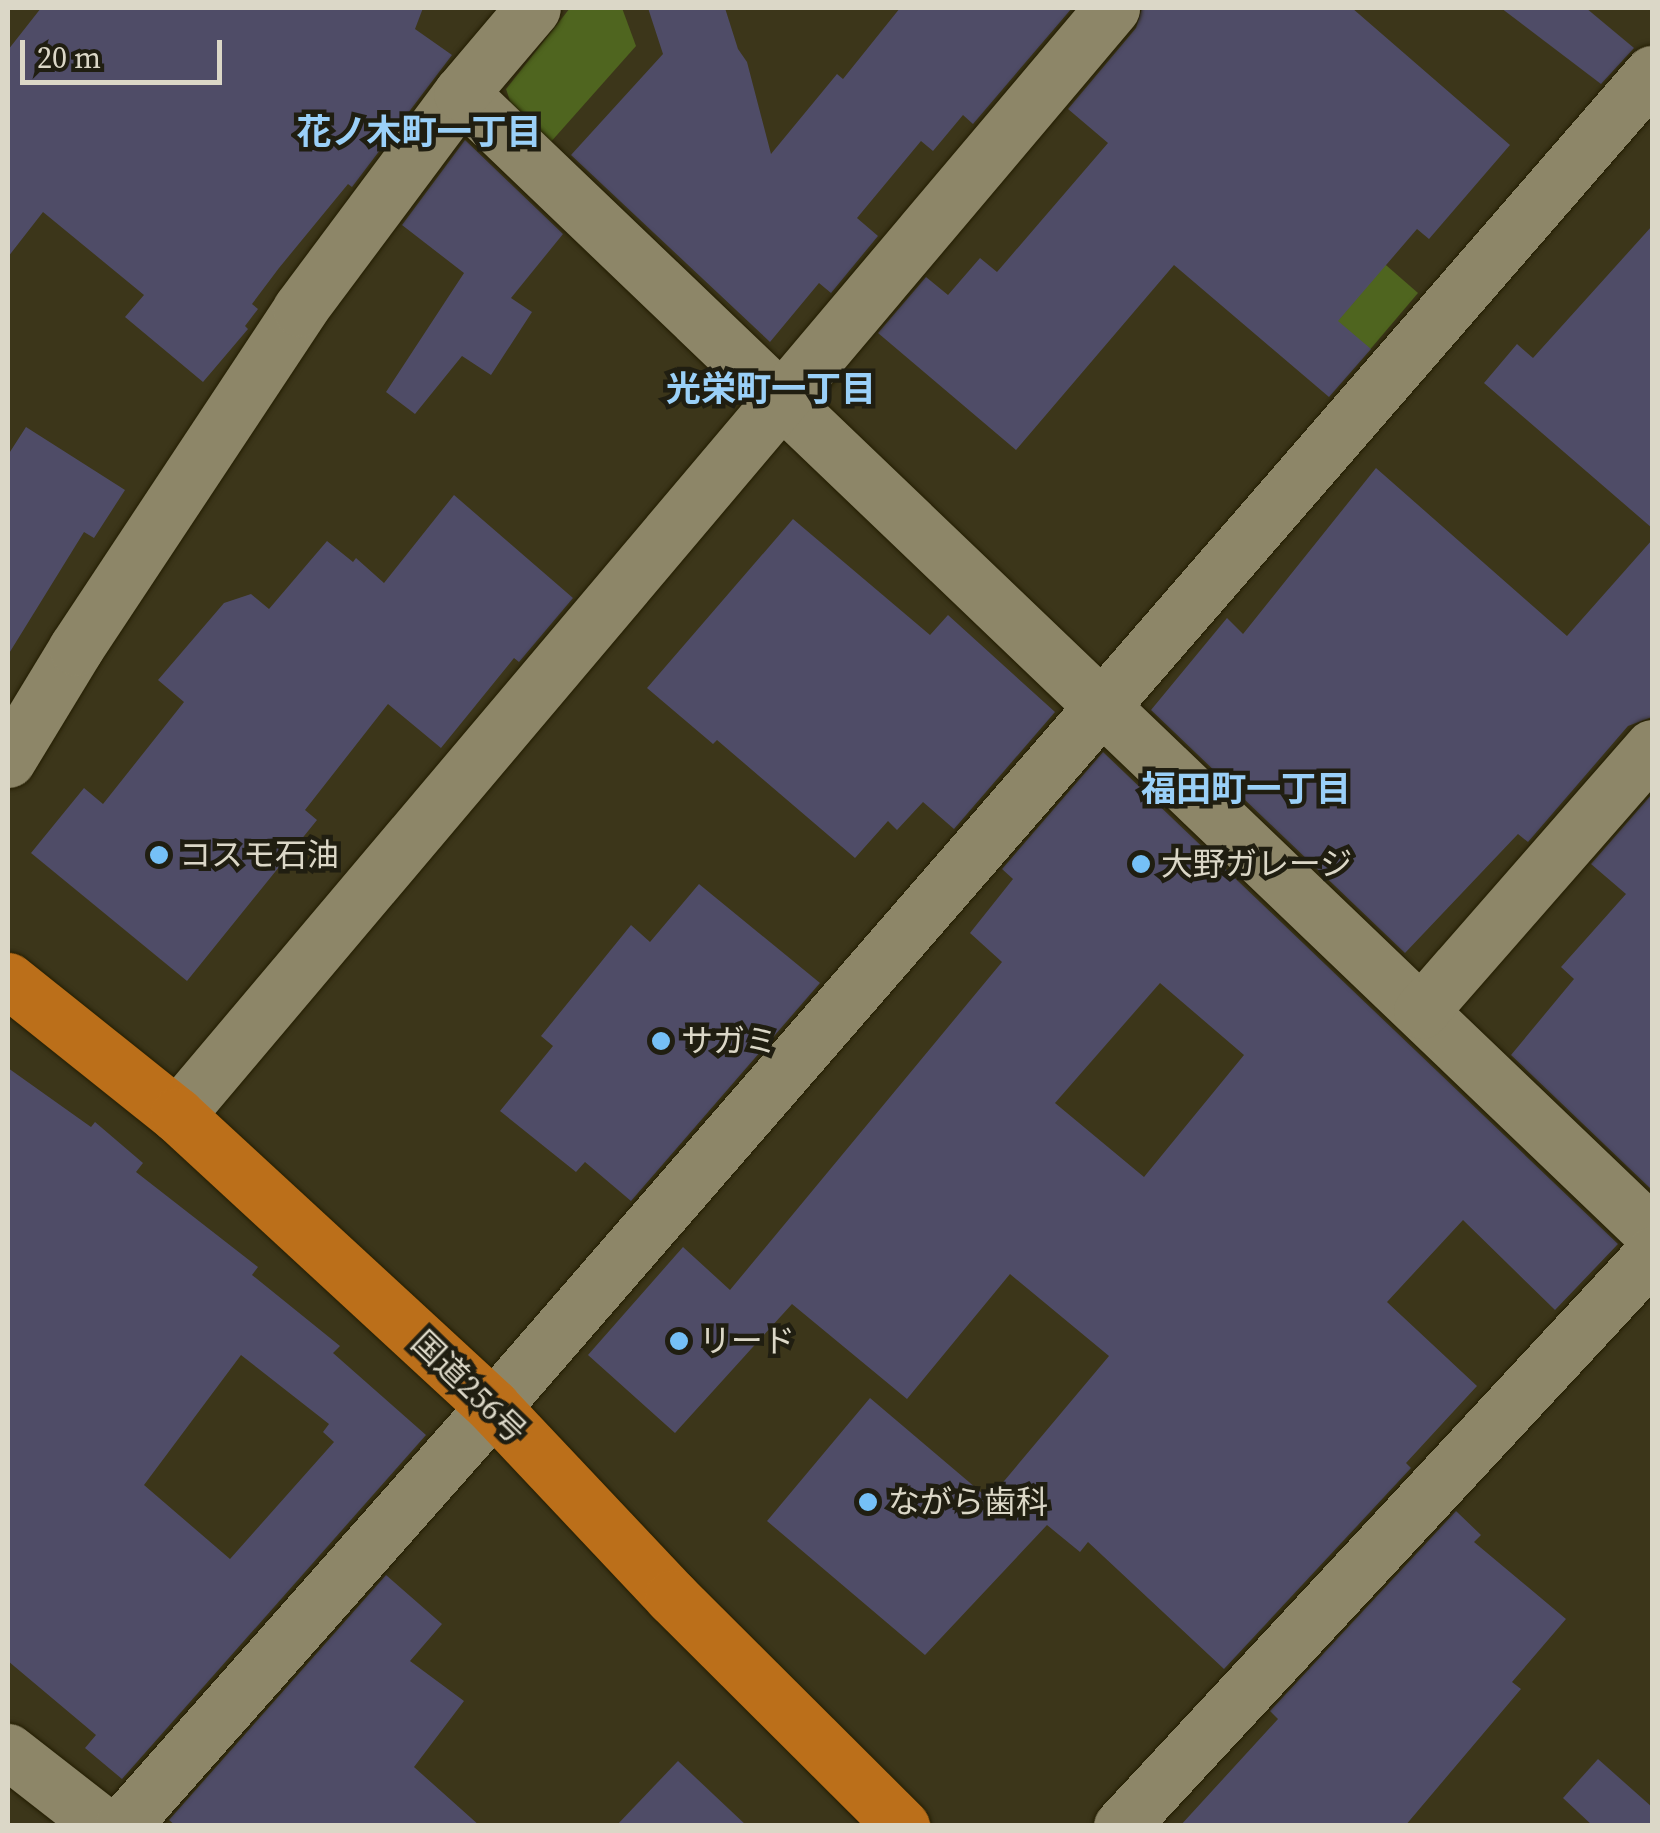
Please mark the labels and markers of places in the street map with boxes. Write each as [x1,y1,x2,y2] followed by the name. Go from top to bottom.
[179,836,339,874] place label: コスモ石油
[148,844,170,866] marker: コスモ石油
[1161,845,1353,883] place label: 大野ガレージ
[1130,853,1152,875] marker: 大野ガレージ
[681,1022,777,1060] place label: サガミ
[650,1030,672,1052] marker: サガミ
[699,1322,795,1360] place label: リード
[668,1330,690,1352] marker: リード
[888,1483,1048,1521] place label: ながら歯科
[857,1491,879,1513] marker: ながら歯科

